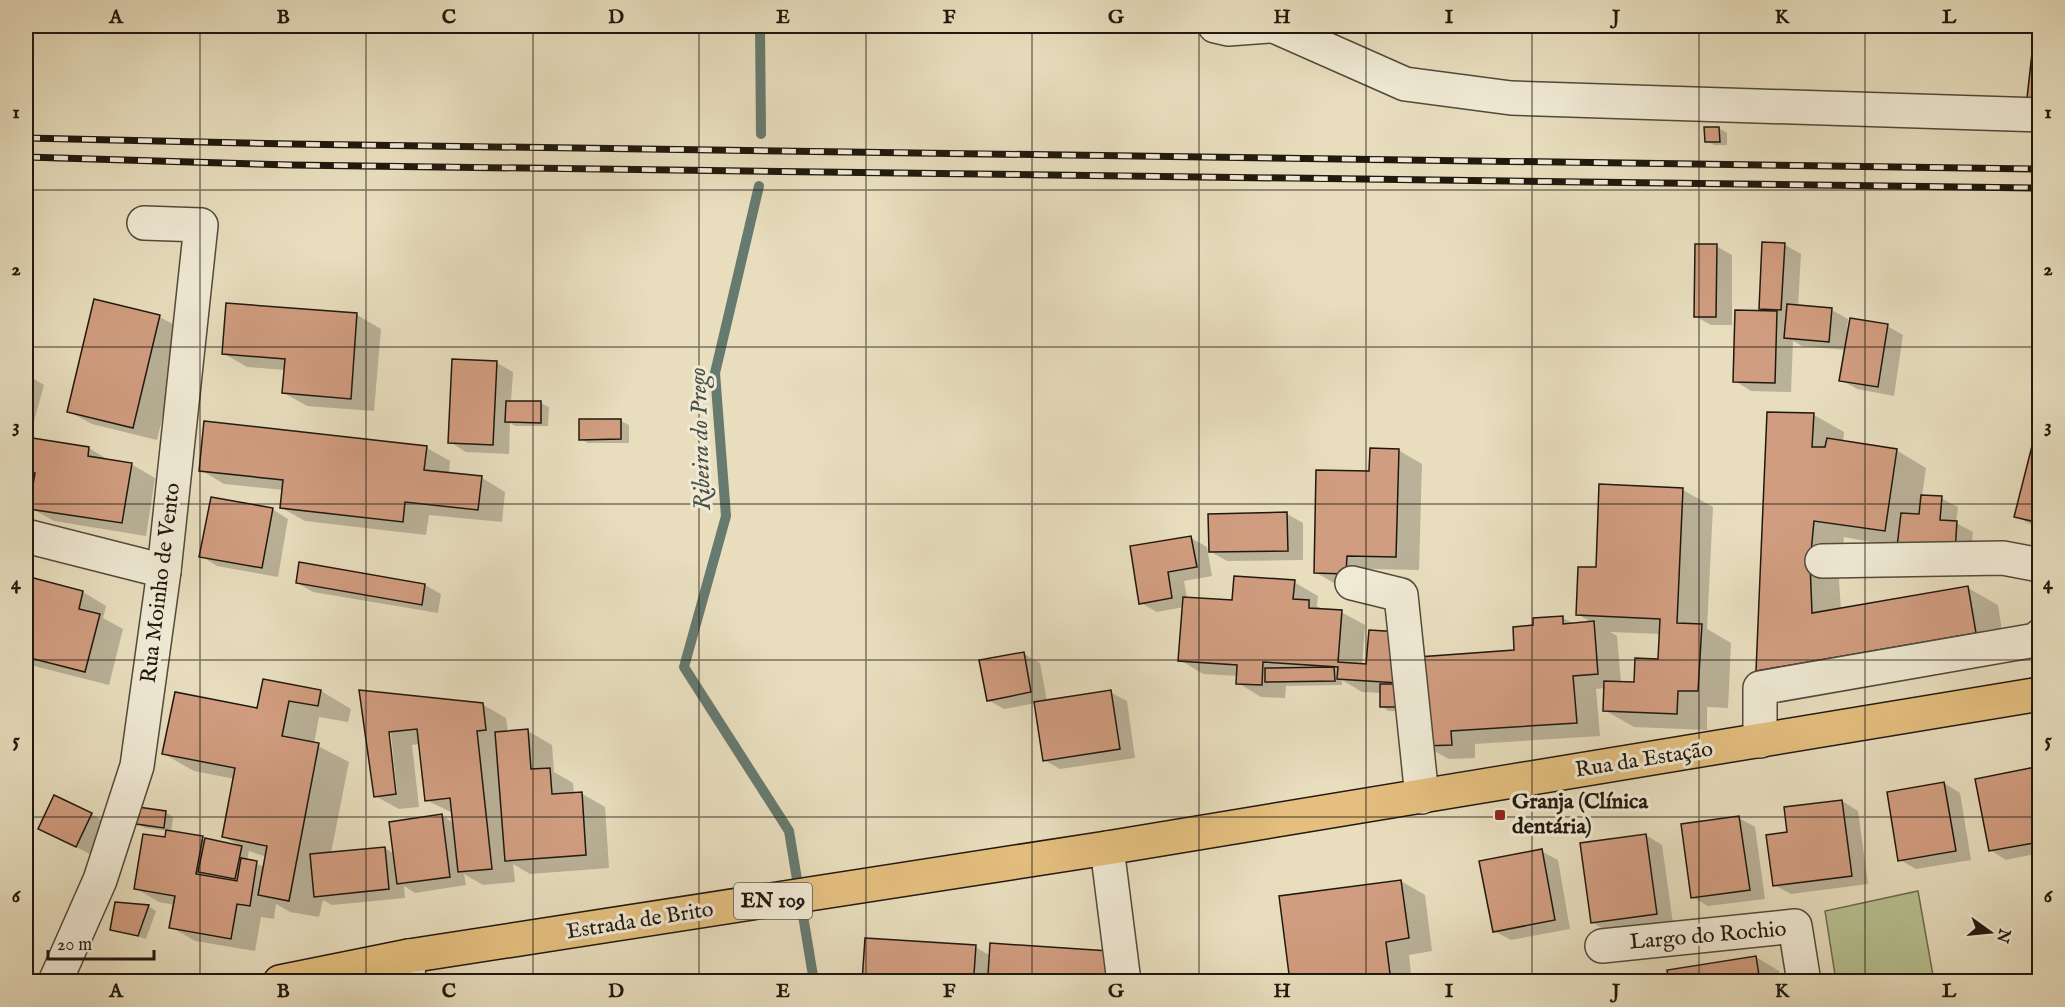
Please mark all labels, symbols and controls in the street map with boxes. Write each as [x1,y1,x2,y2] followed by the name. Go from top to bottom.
[108,5,124,30] text: A
[276,5,290,30] text: B
[442,5,456,30] text: C
[608,5,624,30] text: D
[776,5,790,30] text: E
[943,5,956,30] text: F
[1108,5,1125,30] text: G
[1273,5,1291,30] text: H
[1445,5,1454,30] text: I
[1609,5,1621,30] text: J
[1775,5,1791,30] text: K
[1942,5,1957,30] text: L
[12,100,20,125] text: 1
[2044,100,2052,125] text: 1
[11,257,21,282] text: 2
[2043,257,2053,282] text: 2
[683,367,719,511] water label: Ribeira do Prego
[12,414,20,439] text: 3
[2044,414,2052,439] text: 3
[135,481,187,685] street label: Rua Moinho de Vento
[11,571,22,596] text: 4
[2043,571,2054,596] text: 4
[12,728,20,753] text: 5
[2044,728,2052,753] text: 5
[1573,735,1715,785] street label: Rua da Estação
[1512,788,1648,841] place label: Granja (Clínica dentária)
[1493,808,1507,822] marker: Granja (Clínica dentária)
[734,883,812,919] road number: EN 109
[12,884,22,909] text: 6
[2044,884,2054,909] text: 6
[564,896,716,946] street label: Estrada de Brito
[1960,902,2020,962] north arrow
[1628,915,1788,957] street label: Largo do Rochio
[48,923,154,961] scale bar
[1991,925,2014,945] text: N
[57,934,92,957] text: 20 m
[108,979,124,1004] text: A
[276,979,290,1004] text: B
[442,979,456,1004] text: C
[608,979,624,1004] text: D
[776,979,790,1004] text: E
[943,979,956,1004] text: F
[1108,979,1125,1004] text: G
[1273,979,1291,1004] text: H
[1445,979,1454,1004] text: I
[1609,979,1621,1004] text: J
[1775,979,1791,1004] text: K
[1942,979,1957,1004] text: L

